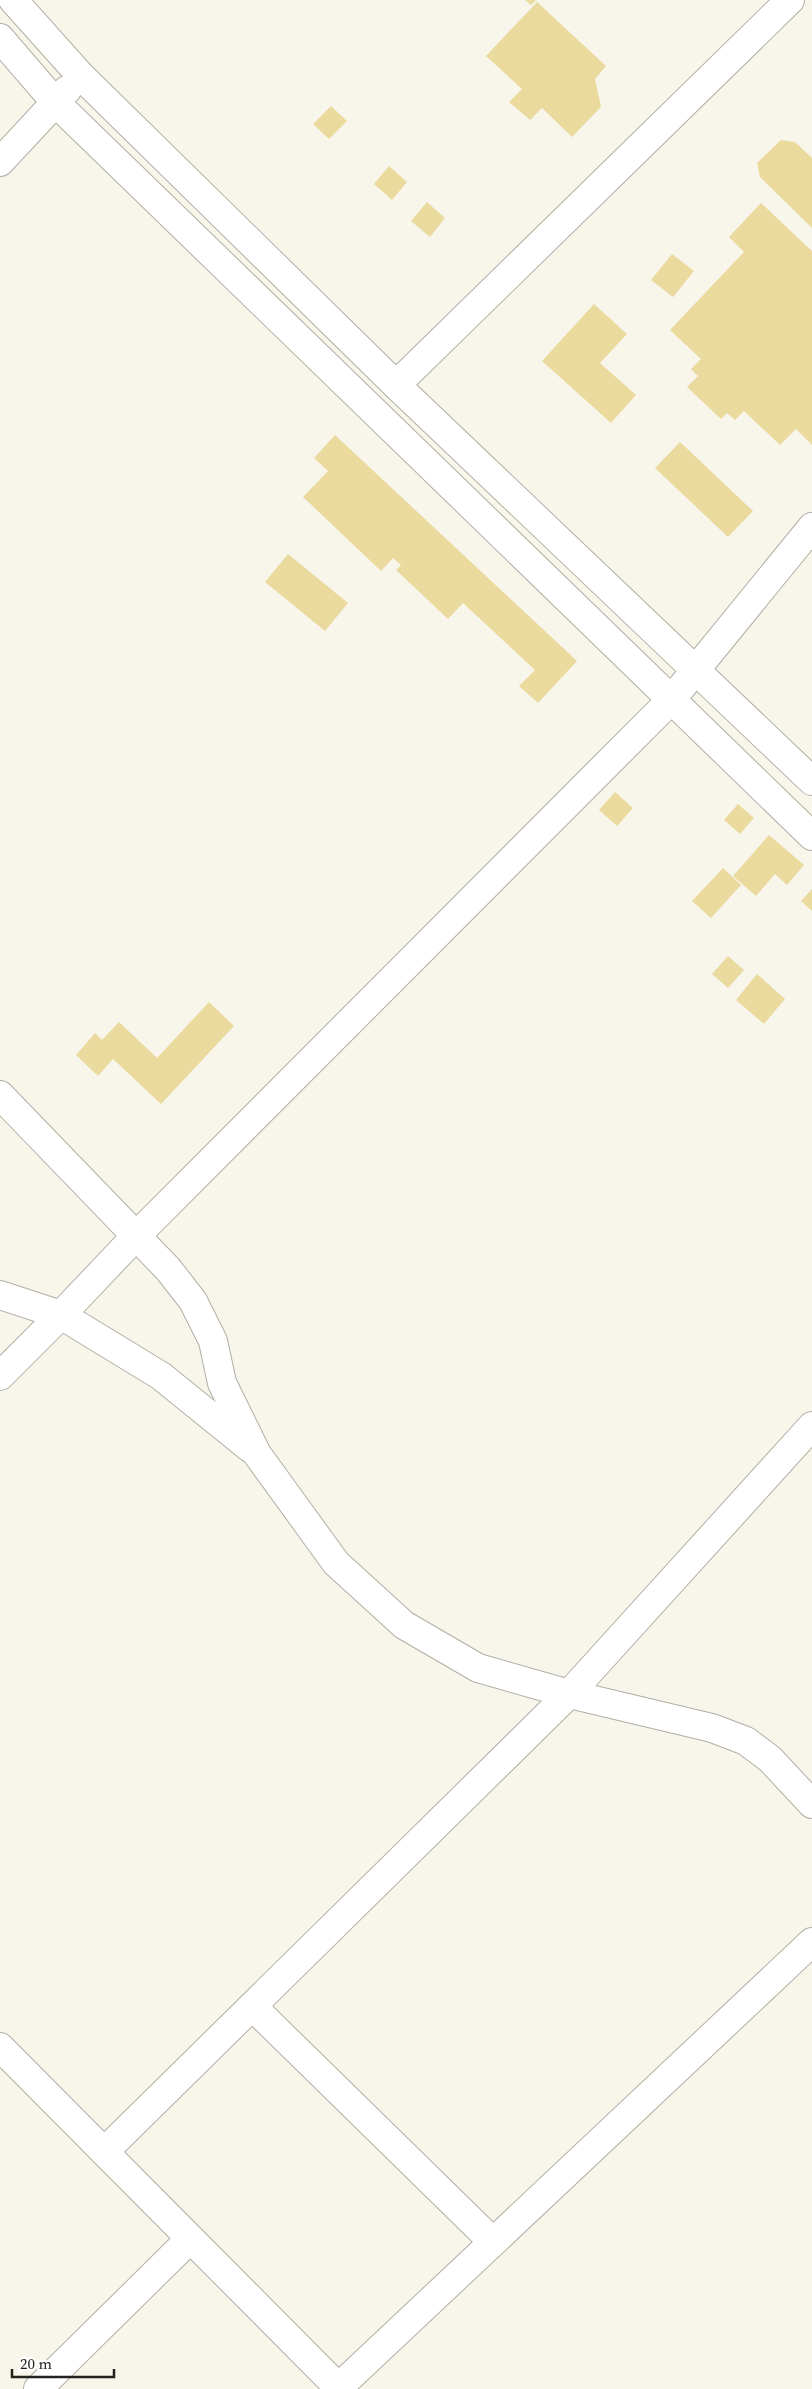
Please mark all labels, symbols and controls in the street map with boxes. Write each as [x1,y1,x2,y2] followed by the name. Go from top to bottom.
[12,2346,115,2378] scale bar
[20,2353,52,2374] text: 20 m

